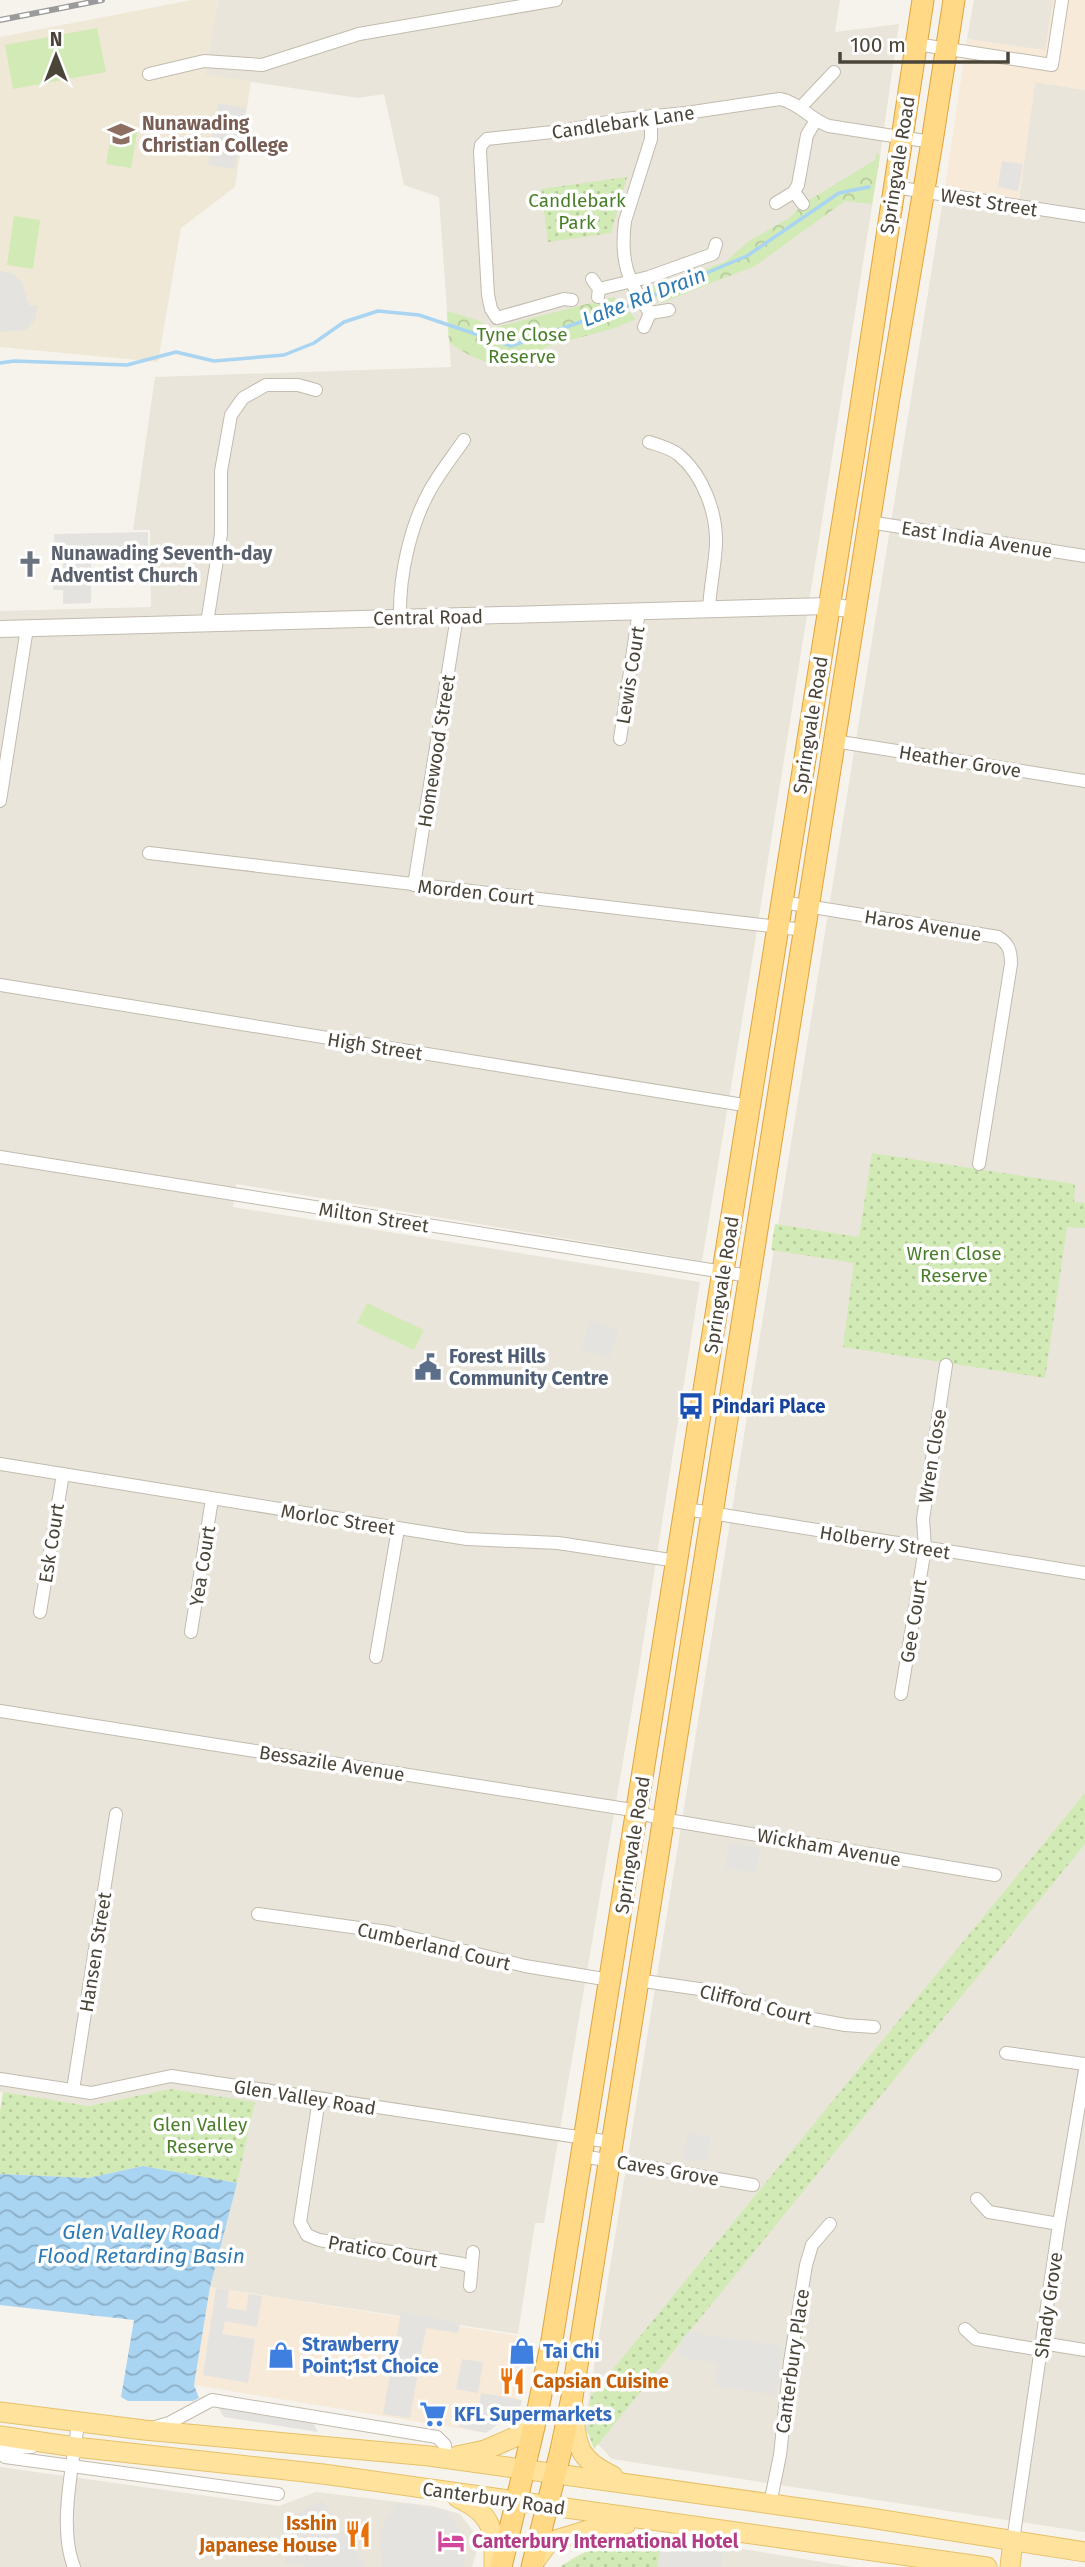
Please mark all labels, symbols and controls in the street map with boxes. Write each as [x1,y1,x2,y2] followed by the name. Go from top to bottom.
[21,21,91,91] north arrow
[840,21,1008,65] scale bar
[50,28,62,51] text: N
[850,32,906,58] text: 100 m
[875,95,920,236] street label: Springvale Road
[550,101,696,144] street label: Candlebark Lane
[142,112,288,157] place label: Nunawading Christian College
[106,119,136,149] school or university icon: Nunawading Christian College
[939,183,1039,222] street label: West Street
[528,189,626,234] park label: Candlebark Park
[579,262,709,332] water label: Lake Rd Drain
[476,323,568,368] park label: Tyne Close Reserve
[900,516,1054,563] street label: East India Avenue
[50,542,273,587] place label: Nunawading Seventh-day Adventist Church
[15,549,45,579] church icon: Nunawading Seventh-day Adventist Church
[373,605,483,630] street label: Central Road
[611,624,650,726] street label: Lewis Court
[788,655,833,796] street label: Springvale Road
[413,673,460,829] street label: Homewood Street
[897,740,1023,783] street label: Heather Grove
[416,875,536,910] street label: Morden Court
[863,905,983,946] street label: Haros Avenue
[326,1028,424,1065] street label: High Street
[317,1197,431,1238] street label: Milton Street
[699,1215,744,1356] street label: Springvale Road
[906,1242,1002,1287] park label: Wren Close Reserve
[449,1345,608,1390] place label: Forest Hills Community Centre
[413,1352,443,1382] public building icon: Forest Hills Community Centre
[676,1391,706,1421] bus stop icon: Pindari Place
[712,1395,825,1418] place label: Pindari Place
[914,1407,951,1505] street label: Wren Close
[279,1499,397,1540] street label: Morloc Street
[34,1501,69,1585] street label: Esk Court
[818,1521,952,1564] street label: Holberry Street
[185,1524,220,1608] street label: Yea Court
[896,1577,931,1665] street label: Gee Court
[257,1741,406,1786] street label: Bessazile Avenue
[610,1775,655,1916] street label: Springvale Road
[755,1824,903,1871] street label: Wickham Avenue
[75,1890,116,2014] street label: Hansen Street
[355,1918,513,1975] street label: Cumberland Court
[697,1979,814,2030] street label: Clifford Court
[232,2075,378,2120] street label: Glen Valley Road
[153,2113,248,2158] park label: Glen Valley Reserve
[615,2150,721,2191] street label: Caves Grove
[37,2219,245,2269] water label: Glen Valley Road Flood Retarding Basin
[326,2231,440,2273] street label: Pratico Court
[1030,2250,1067,2360] street label: Shady Grove
[771,2287,814,2435] street label: Canterbury Place
[302,2333,439,2378] place label: Strawberry Point;1st Choice
[507,2336,537,2366] shop icon: Tai Chi
[266,2340,296,2370] shop icon: Strawberry Point;1st Choice
[543,2340,600,2363] place label: Tai Chi
[497,2366,527,2396] restaurant icon: Capsian Cuisine
[533,2370,669,2393] place label: Capsian Cuisine
[418,2399,448,2429] supermarket icon: KFL Supermarkets
[454,2403,612,2426] place label: KFL Supermarkets
[421,2477,567,2520] street label: Canterbury Road
[198,2512,337,2557] place label: Isshin Japanese House
[343,2519,373,2549] restaurant icon: Isshin Japanese House
[436,2526,466,2556] hotel icon: Canterbury International Hotel
[472,2530,739,2553] place label: Canterbury International Hotel

